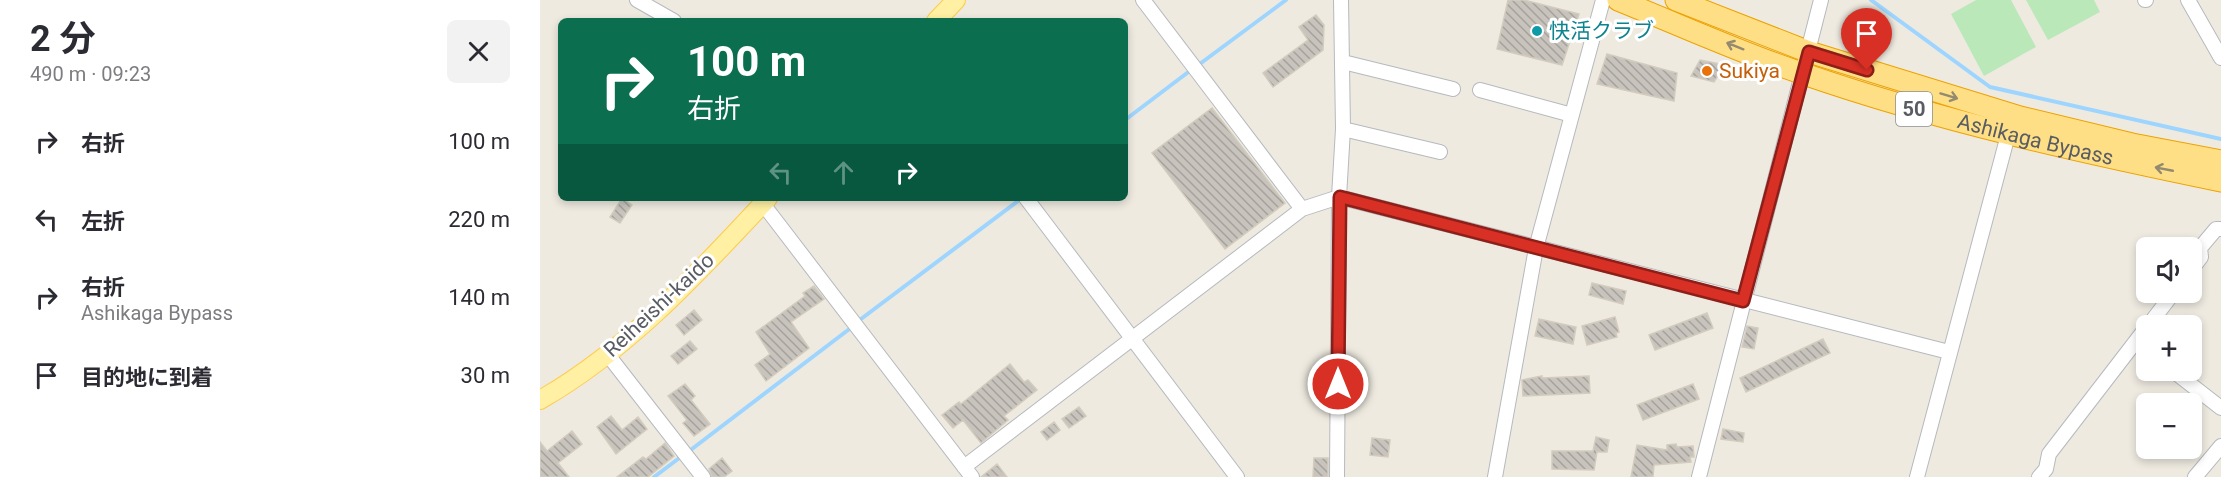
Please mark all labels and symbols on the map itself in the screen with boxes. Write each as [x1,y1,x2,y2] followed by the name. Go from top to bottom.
[1841,8,1892,70] pin
[1549,19,1654,43] place label: 快活クラブ
[1530,24,1544,38] marker: 快活クラブ
[1726,40,1744,51] one-way arrow
[1719,59,1780,83] place label: Sukiya
[1700,64,1714,78] marker: Sukiya
[1939,91,1958,102] one-way arrow
[1896,92,1932,126] road number: 50
[1955,109,2116,170] street label: Ashikaga Bypass
[2154,163,2174,174] one-way arrow
[599,248,719,362] street label: Reiheishi-kaido
[1306,352,1370,416] position arrow

